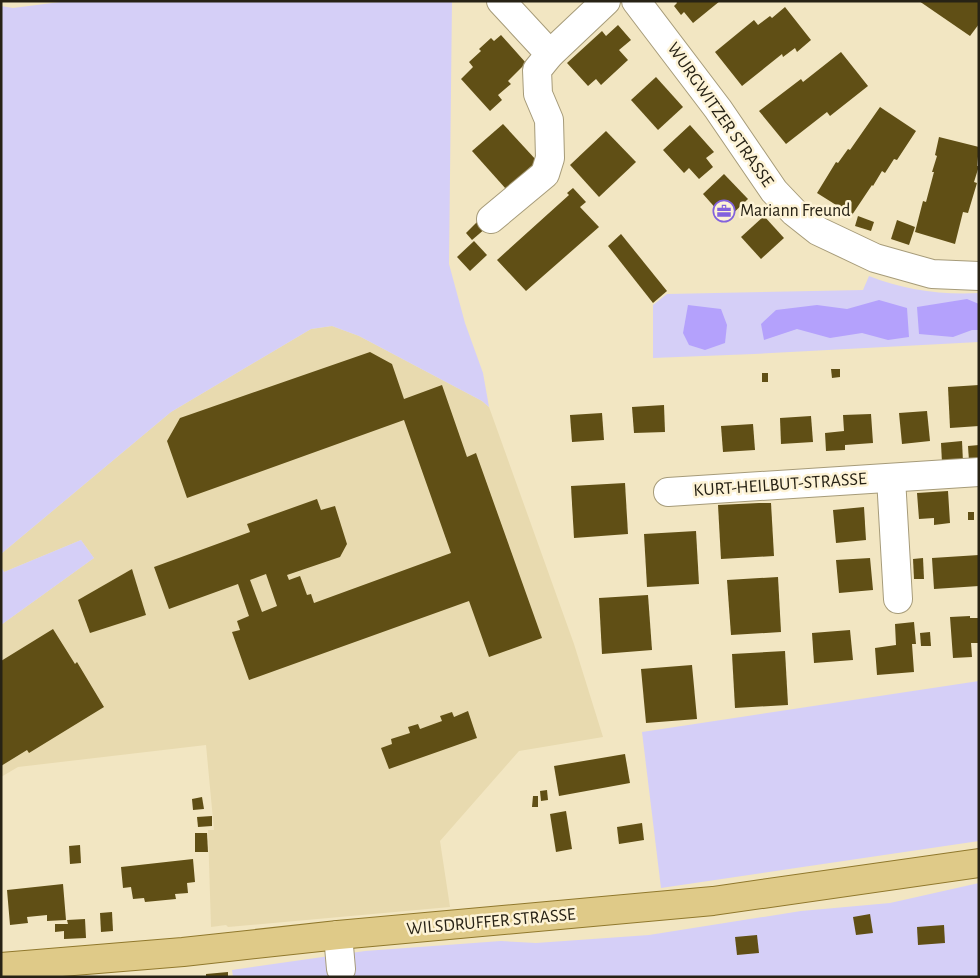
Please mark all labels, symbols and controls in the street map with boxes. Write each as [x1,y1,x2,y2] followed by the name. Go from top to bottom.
[663,40,777,191] street label: WURGWITZER STRASSE
[712,199,736,223] office icon: Mariann Freund
[740,202,851,220] place label: Mariann Freund
[693,470,867,500] street label: KURT-HEILBUT-STRASSE
[406,906,577,938] street label: WILSDRUFFER STRASSE

